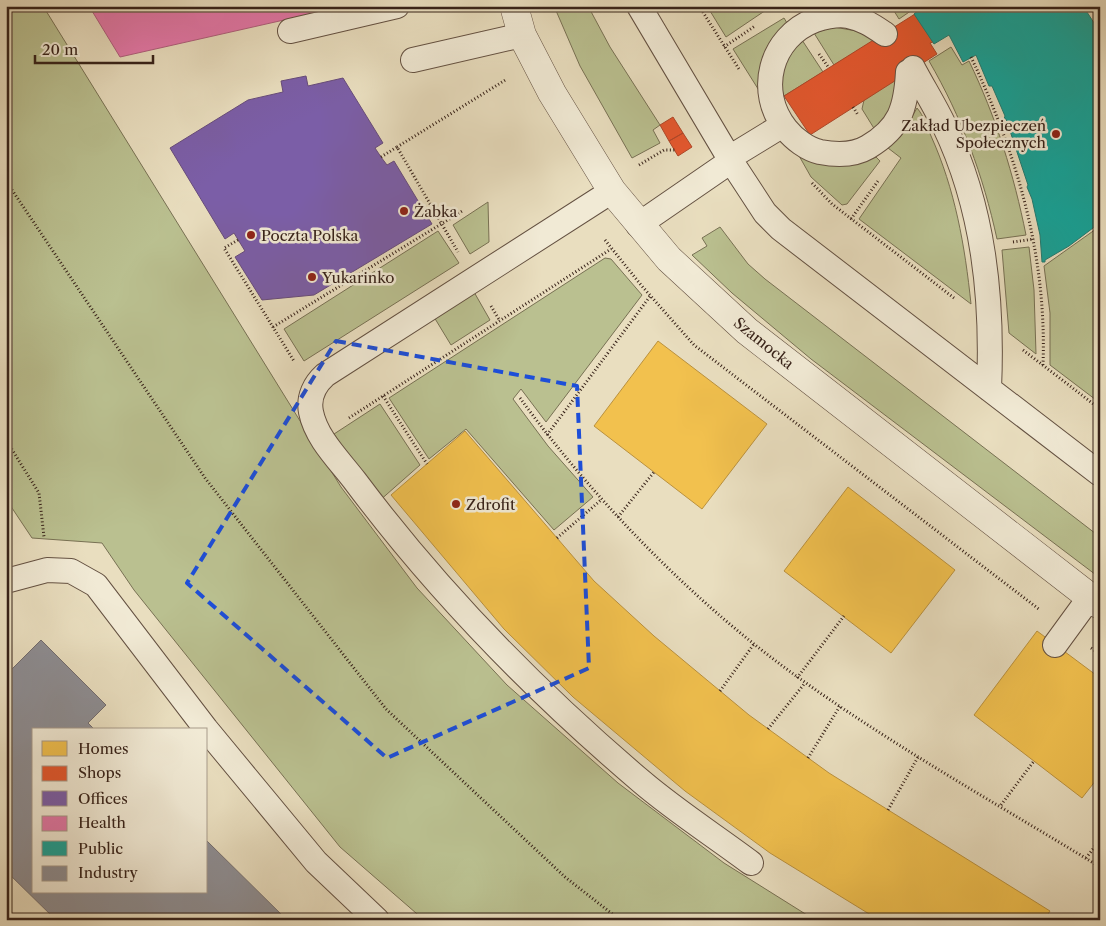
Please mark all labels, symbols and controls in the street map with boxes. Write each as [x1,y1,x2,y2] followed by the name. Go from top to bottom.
[35,32,152,64] scale bar
[42,40,78,59] text: 20 m
[901,116,1047,152] place label: Zakład Ubezpieczeń Społecznych
[1050,128,1062,140] marker: Zakład Ubezpieczeń Społecznych
[414,202,457,221] place label: Żabka
[398,205,410,217] marker: Żabka
[261,226,358,245] place label: Poczta Polska
[245,229,257,241] marker: Poczta Polska
[321,268,395,287] place label: Yukarinko
[306,271,318,283] marker: Yukarinko
[730,313,798,373] street label: Szamocka
[466,495,516,514] place label: Zdrofit
[450,498,462,510] marker: Zdrofit
[32,728,208,894] legend
[78,739,129,758] text: Homes
[78,763,121,782] text: Shops
[78,789,128,808] text: Offices
[78,813,127,832] text: Health
[78,839,123,858] text: Public
[78,863,138,882] text: Industry

